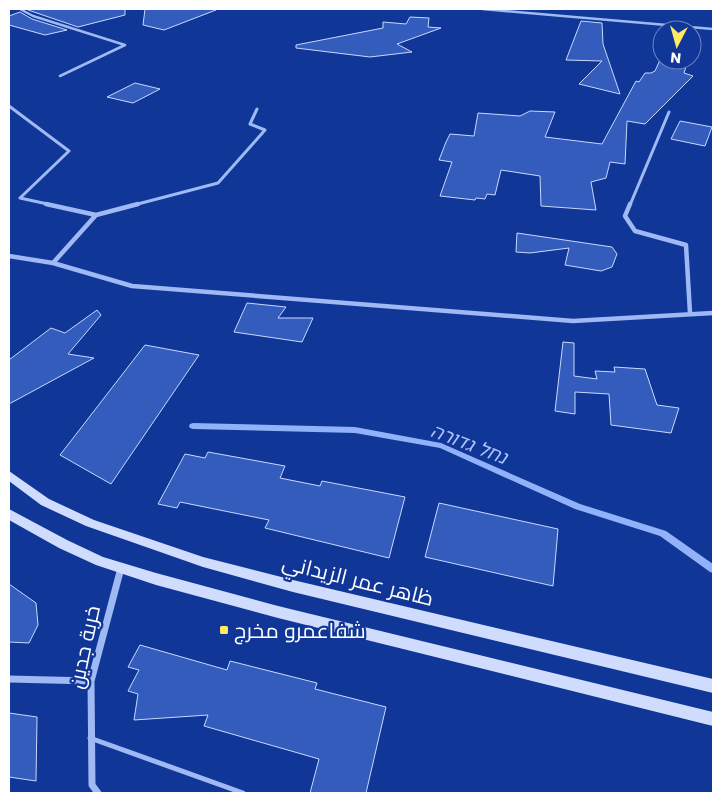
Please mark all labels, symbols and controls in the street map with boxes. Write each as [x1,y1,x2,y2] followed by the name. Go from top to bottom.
[652,20,702,70] north arrow
[669,47,682,68] text: N
[427,417,513,472] water label: נחל גדורה
[279,547,437,615] street label: ظاهر عمر الزيداني
[61,603,107,691] street label: خربة جدين
[234,616,366,645] place label: شفاعمرو مخرج
[218,624,230,636] marker: شفاعمرو مخرج

